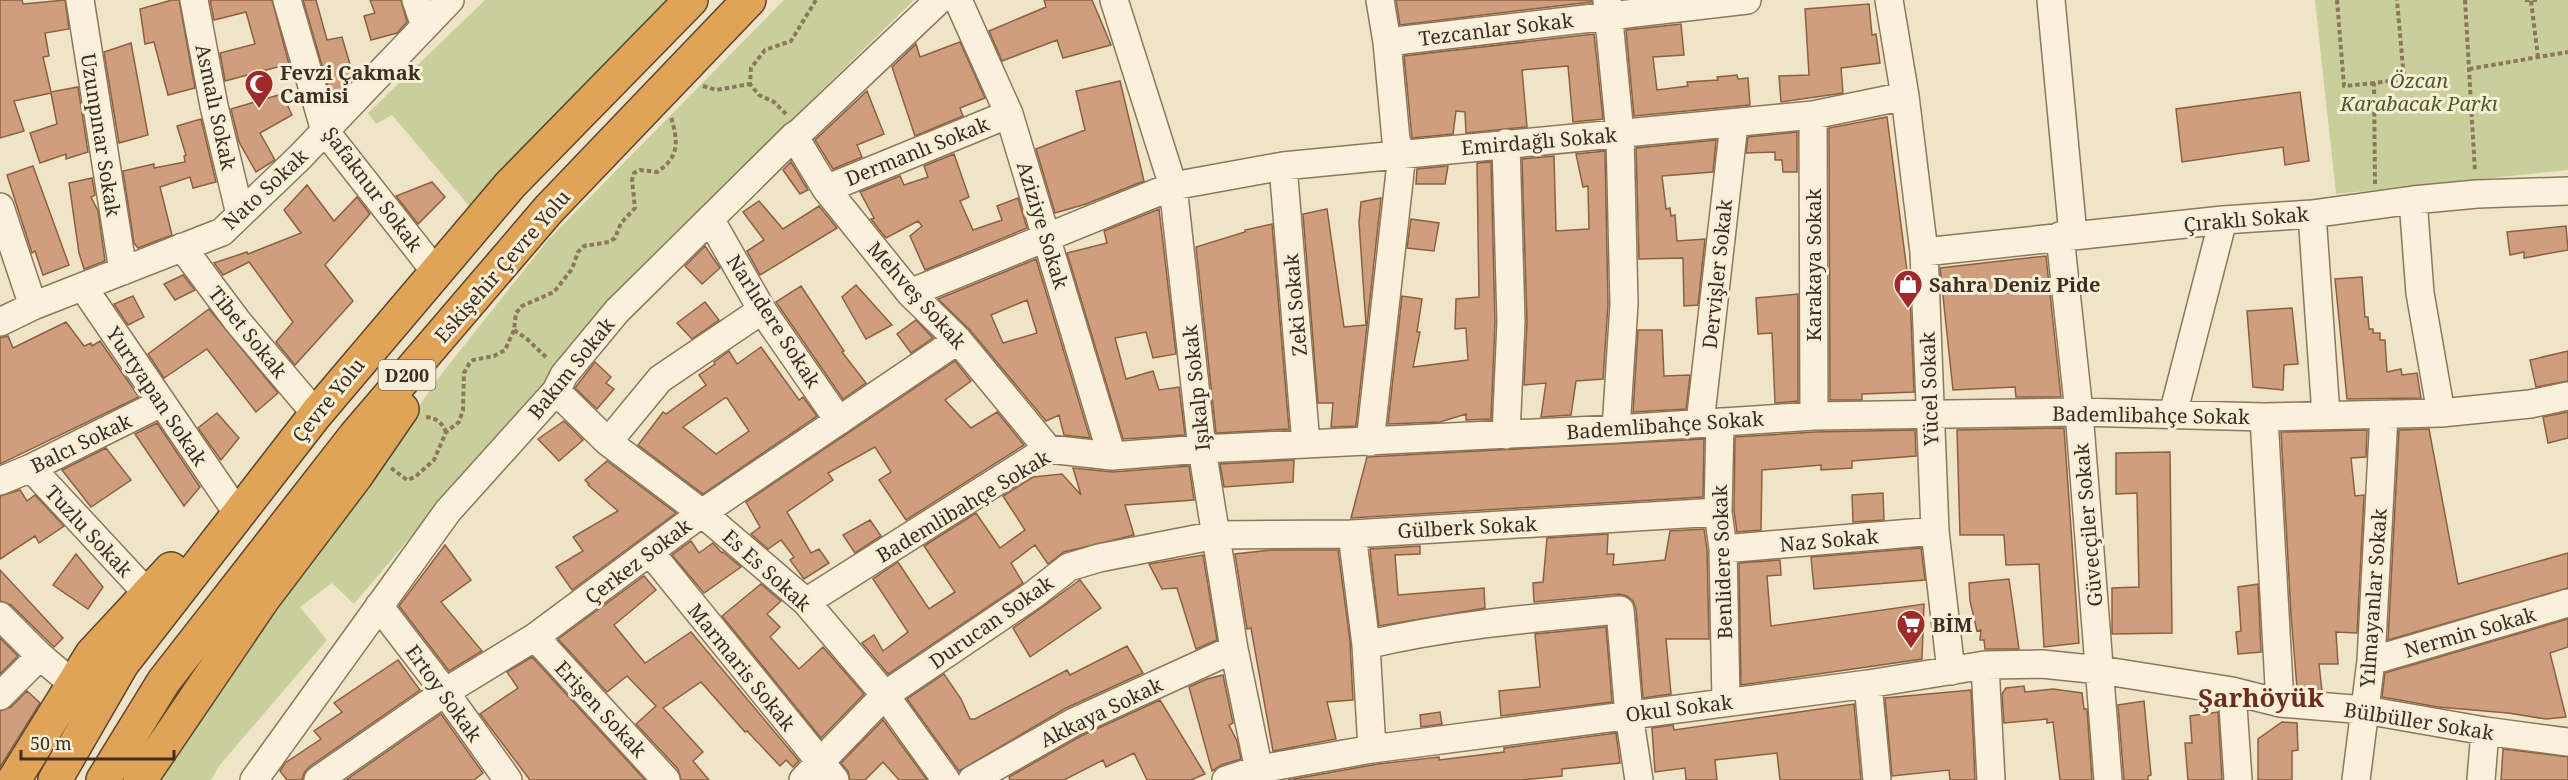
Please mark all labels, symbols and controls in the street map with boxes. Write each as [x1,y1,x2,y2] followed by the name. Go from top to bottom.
[1417,6,1575,52] street label: Tezcanlar Sokak
[189,42,243,173] street label: Asmalı Sokak
[75,52,127,219] street label: Uzunpınar Sokak
[280,59,421,109] place label: Fevzi Çakmak Camisi
[2339,67,2498,117] park label: Özcan Karabacak Parkı
[243,68,275,110] mosque icon: Fevzi Çakmak Camisi
[841,110,993,192] street label: Dermanlı Sokak
[317,121,429,257] street label: Şafaknur Sokak
[1460,121,1618,161] street label: Emirdağlı Sokak
[217,142,314,235] street label: Nato Sokak
[1011,158,1075,292] street label: Aziziye Sokak
[428,184,576,348] street label: Eskişehir Çevre Yolu
[1800,188,1827,341] street label: Karakaya Sokak
[1696,198,1738,350] street label: Dervişler Sokak
[2182,200,2310,238] street label: Çıraklı Sokak
[862,236,973,355] street label: Mehveş Sokak
[721,249,827,393] street label: Narlıdere Sokak
[1277,252,1313,357] street label: Zeki Sokak
[1892,268,1924,310] shop icon: Sahra Deniz Pide
[1929,271,2100,298] place label: Sahra Deniz Pide
[203,280,294,384] street label: Tibet Sokak
[522,311,621,425] street label: Bakım Sokak
[100,320,214,471] street label: Yurtyapan Sokak
[1176,323,1216,452] street label: Işıkalp Sokak
[1914,331,1945,448] street label: Yücel Sokak
[286,352,371,448] street label: Çevre Yolu
[378,360,436,390] road number: D200
[2052,400,2250,430] street label: Bademlibahçe Sokak
[1565,405,1765,445] street label: Bademlibahçe Sokak
[26,407,136,479] street label: Balcı Sokak
[2067,442,2109,608] street label: Güvecçiler Sokak
[871,443,1055,569] street label: Bademlibahçe Sokak
[39,479,139,583] street label: Tuzlu Sokak
[1706,484,1738,640] street label: Benlidere Sokak
[2353,507,2393,689] street label: Yılmayanlar Sokak
[1397,510,1538,544] street label: Gülberk Sokak
[579,512,697,610] street label: Çerkez Sokak
[1778,522,1880,558] street label: Naz Sokak
[717,523,817,617] street label: Es Es Sokak
[924,569,1059,675] street label: Durucan Sokak
[682,598,802,737] street label: Marmaris Sokak
[2401,600,2539,664] street label: Nermin Sokak
[1895,608,1927,650] supermarket icon: BİM
[1932,611,1973,638] place label: BİM
[400,639,488,747] street label: Ertoy Sokak
[549,655,653,763] street label: Erişen Sokak
[1035,671,1167,753] street label: Akkaya Sokak
[2198,679,2324,715] district label: Şarhöyük
[1624,688,1734,728] street label: Okul Sokak
[2342,696,2496,746] street label: Bülbüller Sokak
[21,723,174,761] scale bar
[30,731,72,755] text: 50 m

